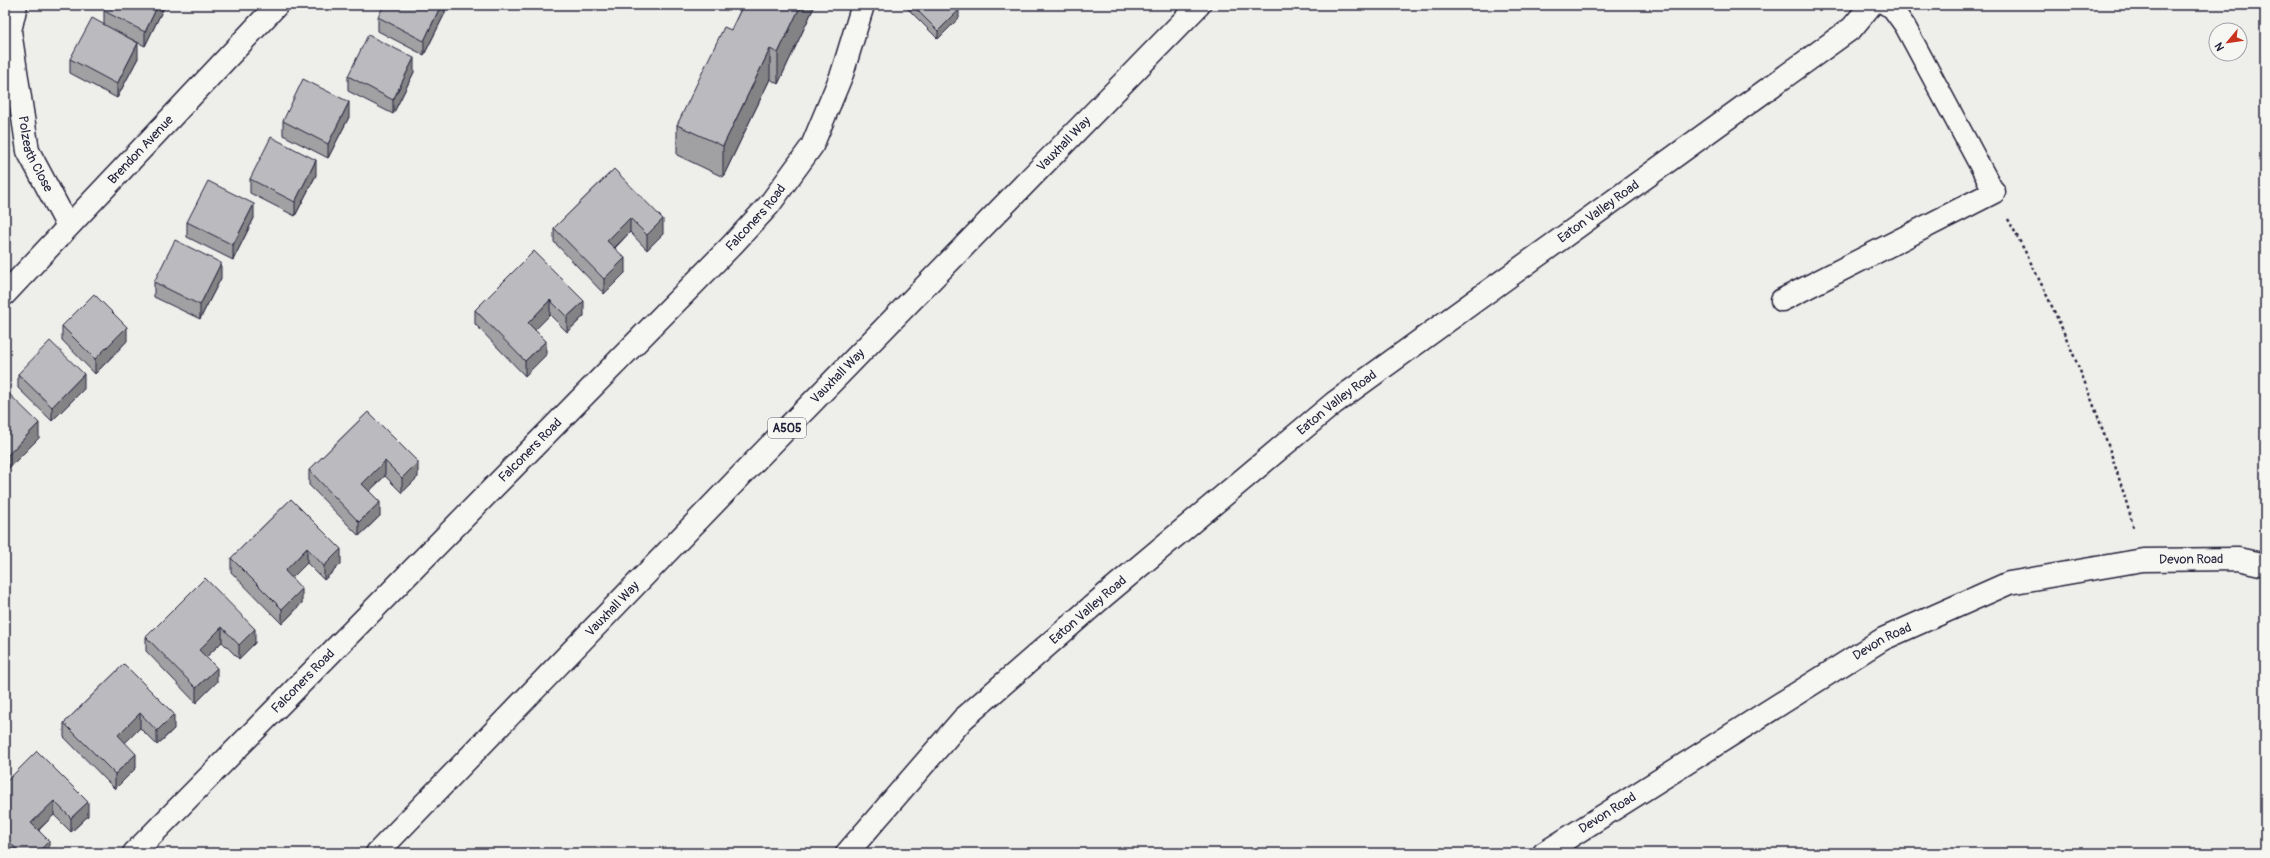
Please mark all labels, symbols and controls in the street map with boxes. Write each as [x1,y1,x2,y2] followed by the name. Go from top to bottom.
[2208,22,2248,62] north arrow
[2212,40,2227,53] text: N
[105,112,177,188] street label: Brendon Avenue
[1033,113,1094,175] street label: Vauxhall Way
[15,115,57,195] street label: Polzeath Close
[1555,177,1642,246] street label: Eaton Valley Road
[722,181,789,255] street label: Falconers Road
[807,345,868,407] street label: Vauxhall Way
[1294,367,1380,439] street label: Eaton Valley Road
[495,415,565,486] street label: Falconers Road
[768,418,806,438] road number: A505
[2159,551,2224,568] street label: Devon Road
[1046,573,1130,648] street label: Eaton Valley Road
[582,578,643,640] street label: Vauxhall Way
[1850,619,1914,664] street label: Devon Road
[268,646,338,717] street label: Falconers Road
[1576,789,1639,837] street label: Devon Road

